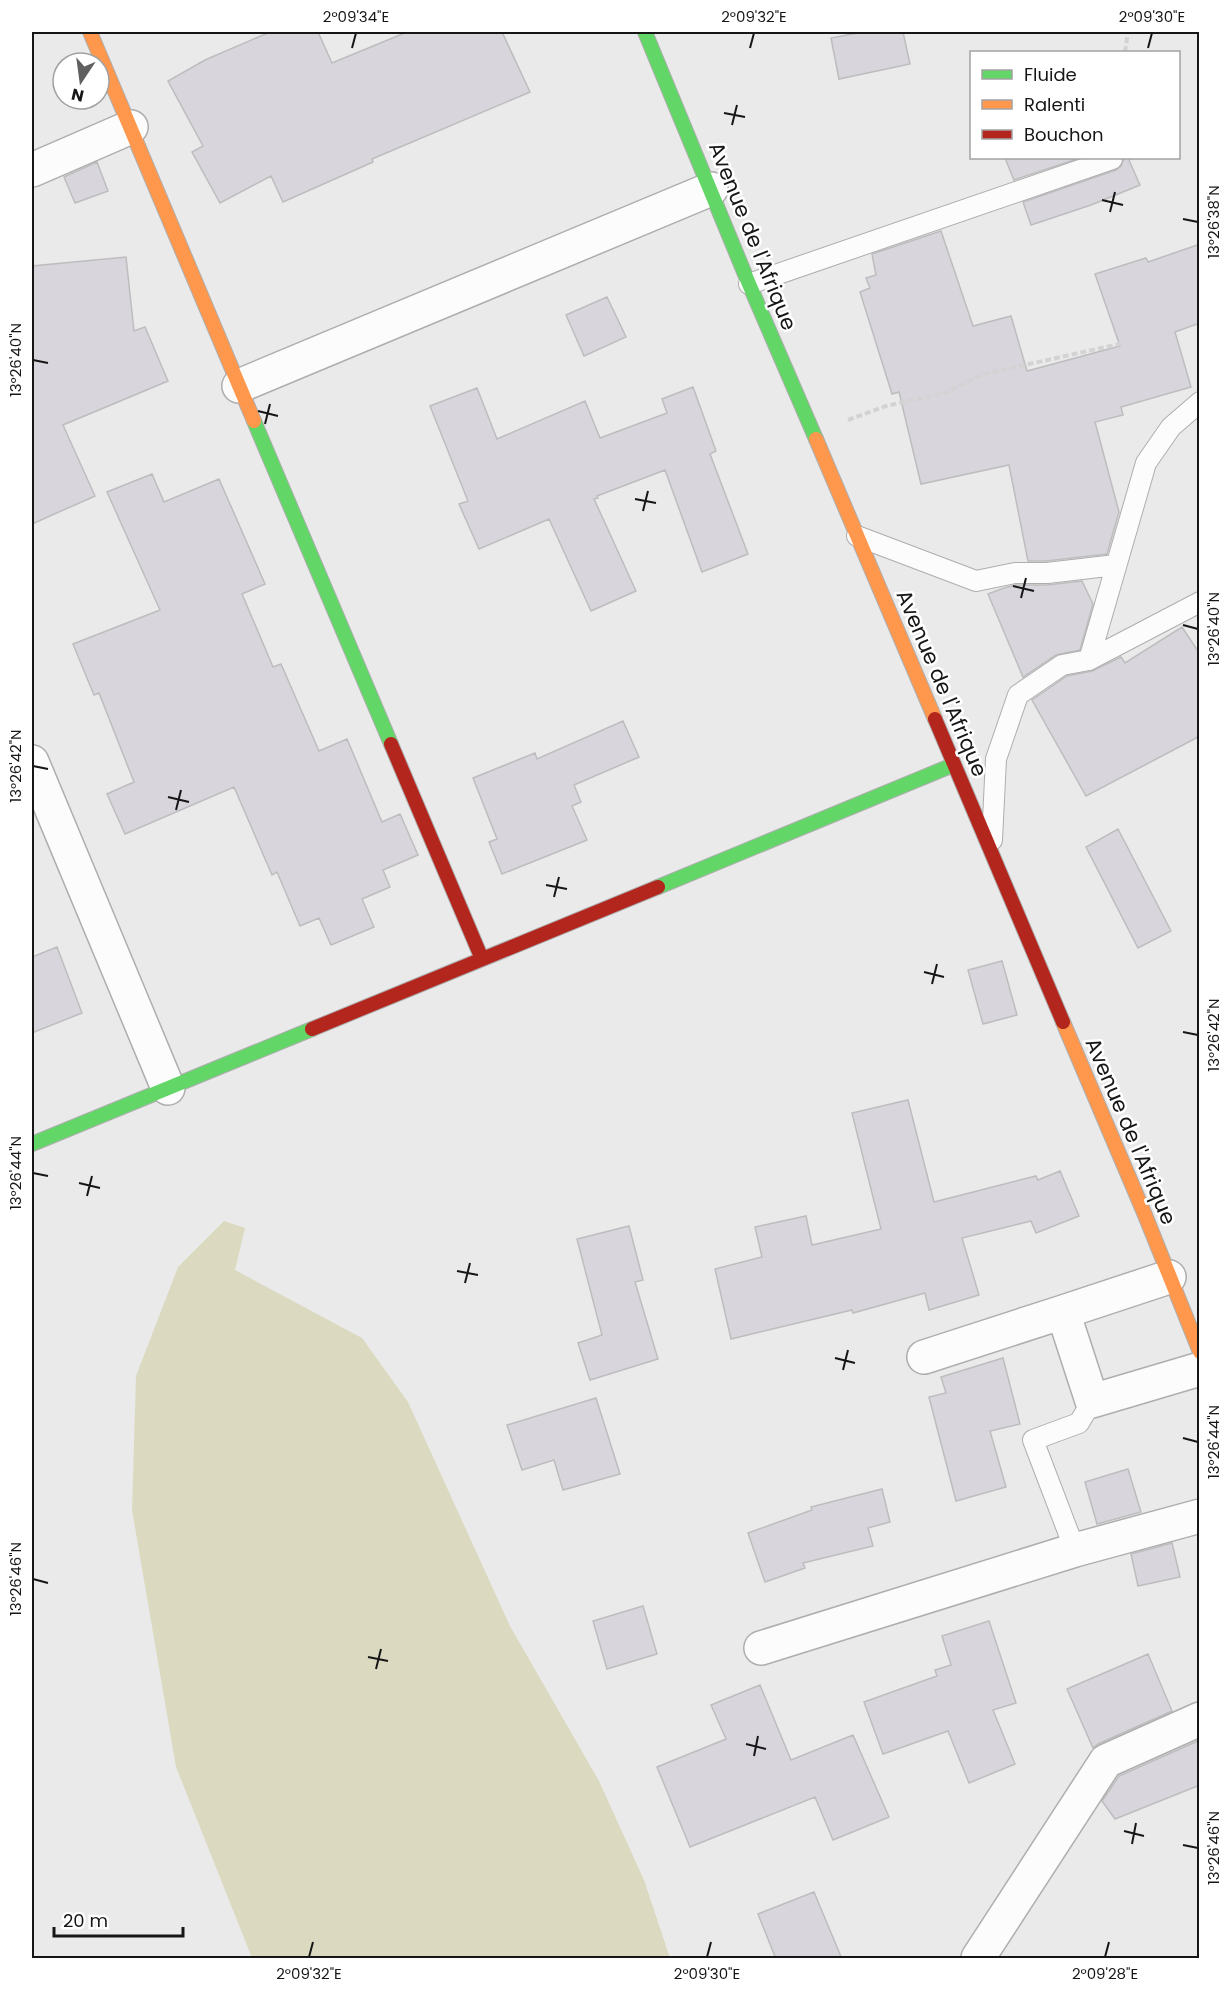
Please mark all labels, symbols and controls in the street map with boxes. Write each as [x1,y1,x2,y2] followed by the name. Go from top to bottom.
[323,6,389,27] text: 2°09'34"E
[721,6,787,27] text: 2°09'32"E
[1119,6,1185,27] text: 2°09'30"E
[51,51,111,111] north arrow
[970,51,1180,159] legend
[1024,62,1077,87] text: Fluide
[69,83,86,108] text: N
[1024,92,1085,117] text: Ralenti
[1024,122,1104,147] text: Bouchon
[702,138,804,334] street label: Avenue de l'Afrique
[1203,185,1224,259] text: 13°26'38"N
[5,323,26,397] text: 13°26'40"N
[889,585,995,781] street label: Avenue de l'Afrique
[1203,592,1224,666] text: 13°26'40"N
[5,729,26,803] text: 13°26'42"N
[1203,998,1224,1072] text: 13°26'42"N
[1078,1033,1184,1229] street label: Avenue de l'Afrique
[5,1136,26,1210] text: 13°26'44"N
[1203,1405,1224,1479] text: 13°26'44"N
[5,1542,26,1616] text: 13°26'46"N
[1203,1811,1224,1885] text: 13°26'46"N
[54,1900,183,1938] scale bar
[63,1908,108,1933] text: 20 m
[276,1963,342,1984] text: 2°09'32"E
[674,1963,740,1984] text: 2°09'30"E
[1072,1963,1138,1984] text: 2°09'28"E

